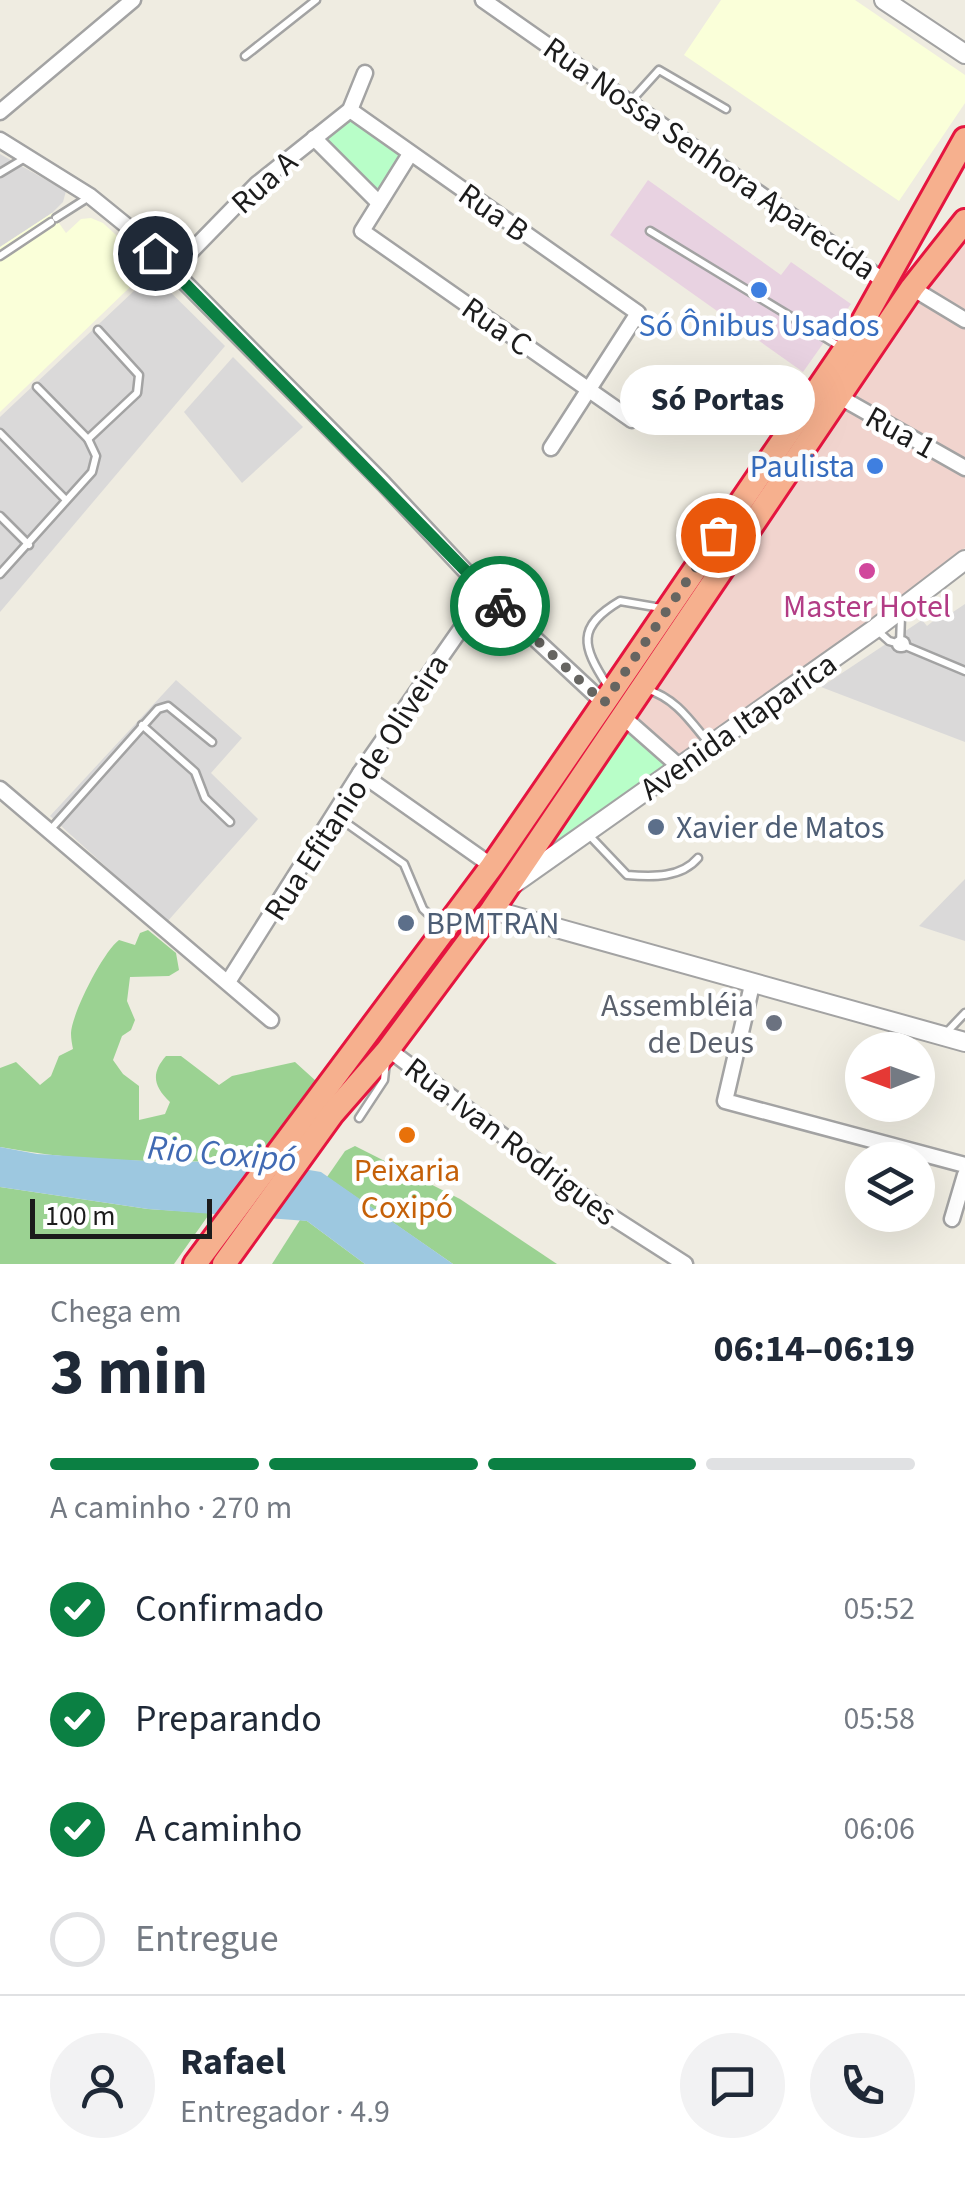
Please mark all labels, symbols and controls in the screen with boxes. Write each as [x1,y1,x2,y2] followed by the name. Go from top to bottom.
[533,26,885,292] street label: Rua Nossa Senhora Aparecida
[221,140,309,225] street label: Rua A
[449,172,538,254] street label: Rua B
[113,211,198,296] pin
[128,226,183,281] icon: home
[748,279,770,301] marker: Só Ônibus Usados
[452,286,541,368] street label: Rua C
[639,303,879,349] place label: Só Ônibus Usados
[620,365,816,435] callout: Só Portas
[651,377,784,423] text: Só Portas
[857,395,944,471] street label: Rua 1
[750,444,855,490] place label: Paulista
[864,455,886,477] marker: Paulista
[676,493,761,578] pin
[691,508,746,563] icon: bag
[450,556,550,656] courier
[856,560,878,582] marker: Master Hotel
[473,579,528,634] icon: bike
[783,584,951,630] place label: Master Hotel
[631,642,846,812] street label: Avenida Itaparica
[253,645,461,930] street label: Rua Efitanio de Oliveira
[676,805,884,851] place label: Xavier de Matos
[645,816,667,838] marker: Xavier de Matos
[426,901,560,947] place label: BPMTRAN
[395,912,417,934] marker: BPMTRAN
[601,983,754,1066] place label: Assembléia de Deus
[763,1012,785,1034] marker: Assembléia de Deus
[845,1032,935,1122] north arrow
[845,1032,935,1232] map controls
[394,1046,626,1237] street label: Rua Ivan Rodrigues
[145,1123,298,1185] water label: Rio Coxipó
[396,1124,418,1146] marker: Peixaria Coxipó
[845,1142,935,1232] button: layers
[354,1148,460,1231] place label: Peixaria Coxipó
[30,1194,212,1238] scale bar
[45,1196,116,1236] text: 100 m
[50,1289,182,1335] text: Chega em
[713,1322,915,1376] text: 06:14–06:19
[50,1326,208,1419] text: 3 min
[50,1485,292,1531] text: A caminho · 270 m
[50,1582,105,1637] icon: check
[135,1582,324,1636] text: Confirmado
[843,1586,915,1632] text: 05:52
[50,1692,105,1747] icon: check
[135,1692,322,1746] text: Preparando
[843,1696,915,1742] text: 05:58
[50,1802,105,1857] icon: check
[135,1802,302,1856] text: A caminho
[843,1806,915,1852] text: 06:06
[135,1912,279,1966] text: Entregue
[50,2033,155,2138] button: person
[680,2033,785,2138] button: chat
[810,2033,915,2138] button: phone
[180,2035,286,2089] text: Rafael
[180,2089,390,2135] text: Entregador · 4.9

